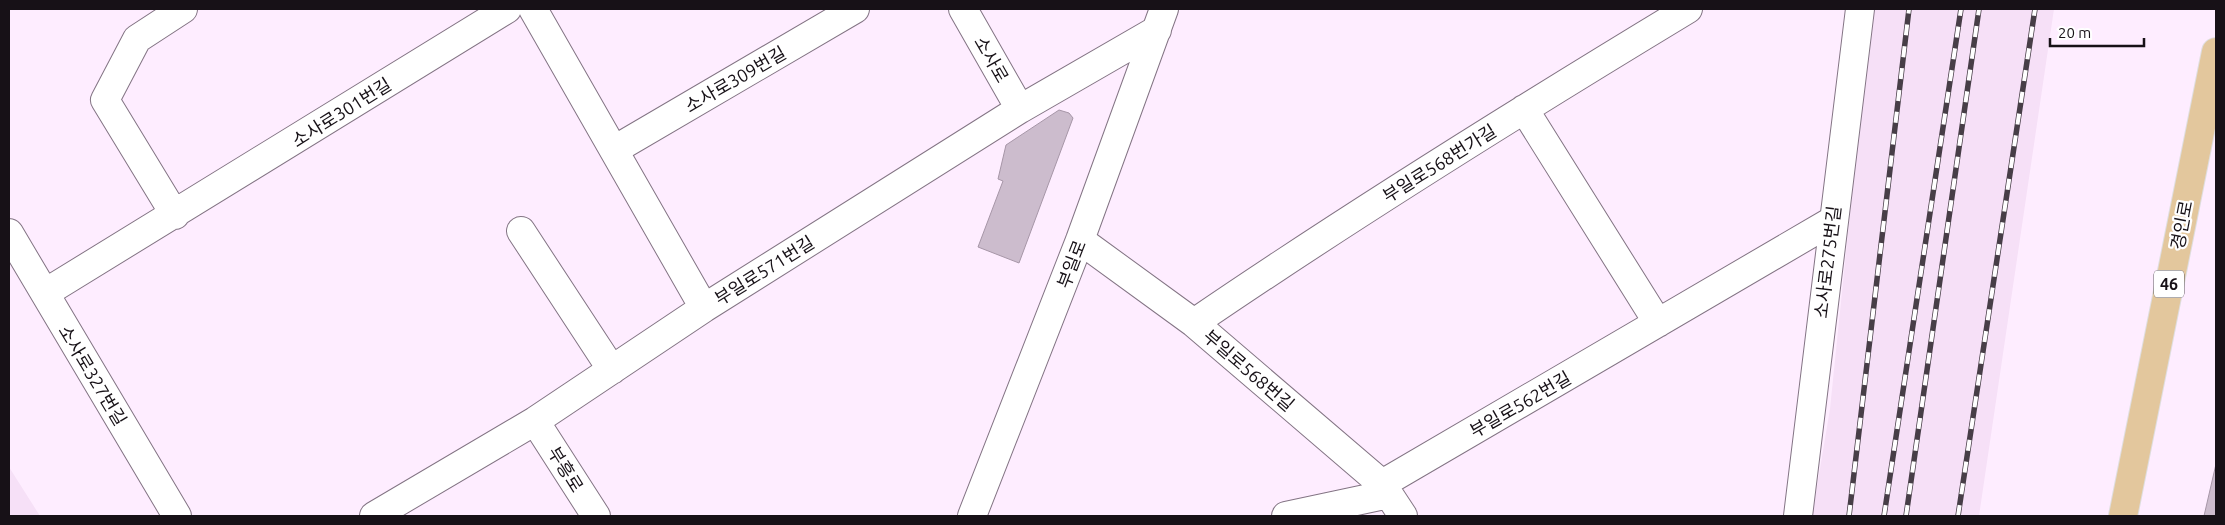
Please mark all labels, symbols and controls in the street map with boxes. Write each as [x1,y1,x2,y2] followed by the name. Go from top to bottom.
[2050,15,2144,47] scale bar
[2058,24,2091,41] text: 20 m
[971,32,1013,86] street label: 소사로
[681,42,789,116] street label: 소사로309번길
[288,74,394,150] street label: 소사로301번길
[1379,120,1499,206] street label: 부일로568번가길
[2166,199,2196,251] street label: 경인로
[1810,205,1844,319] street label: 소사로275번길
[711,232,817,308] street label: 부일로571번길
[1053,237,1089,291] street label: 부일로
[2154,270,2184,298] road number: 46
[55,321,131,429] street label: 소사로327번길
[1200,325,1298,415] street label: 부일로568번길
[1466,367,1574,441] street label: 부일로562번길
[544,443,588,495] street label: 부흥로

